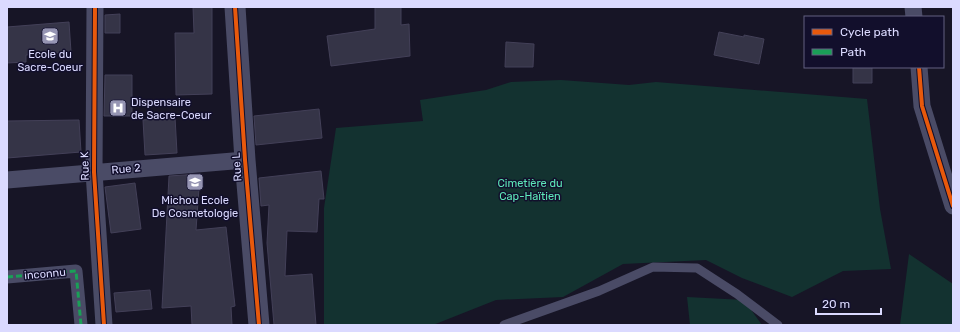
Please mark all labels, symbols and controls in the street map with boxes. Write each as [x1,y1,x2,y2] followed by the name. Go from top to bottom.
[804,16,944,68] legend
[840,25,899,39] text: Cycle path
[40,26,60,46] school or university icon: Ecole du Sacre-Coeur
[840,45,866,59] text: Path
[17,48,83,74] place label: Ecole du Sacre-Coeur
[131,96,212,122] place label: Dispensaire de Sacre-Coeur
[108,98,128,118] hospital icon: Dispensaire de Sacre-Coeur
[78,151,92,181] street label: Rue K
[230,152,244,182] street label: Rue L
[111,161,141,177] street label: Rue 2
[185,172,205,192] school or university icon: Michou Ecole De Cosmetologie
[497,177,563,203] park label: Cimetière du Cap-Haïtien
[152,194,238,220] place label: Michou Ecole De Cosmetologie
[24,266,66,282] street label: inconnu
[816,290,881,316] scale bar
[822,297,850,311] text: 20 m

